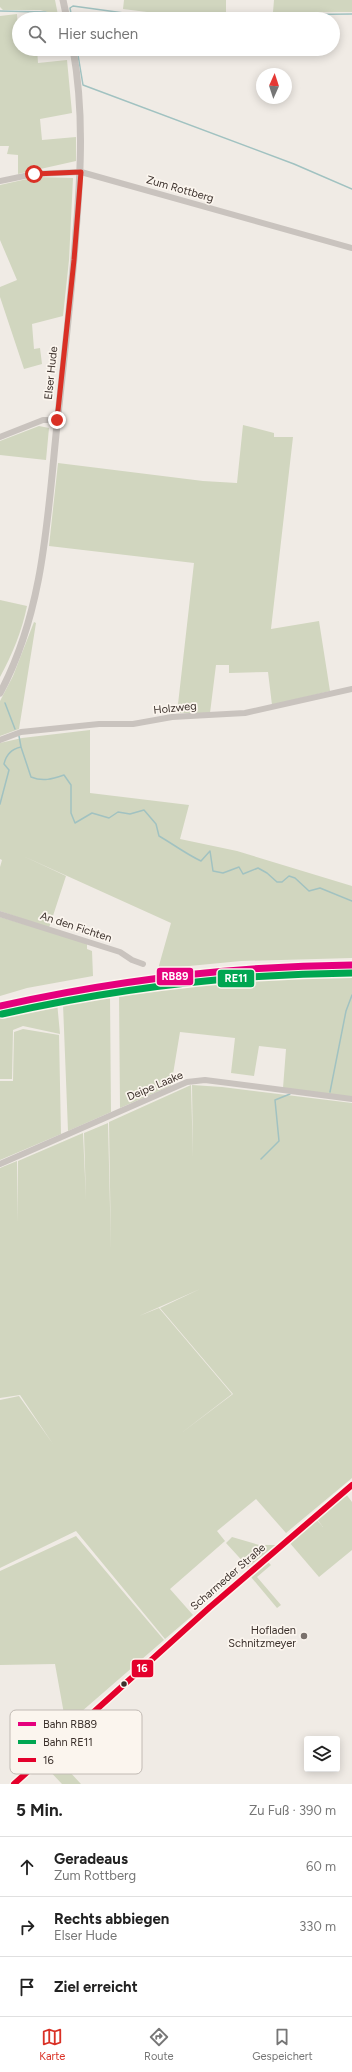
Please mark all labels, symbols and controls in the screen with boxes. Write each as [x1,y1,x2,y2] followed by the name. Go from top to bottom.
[12,12,340,56] search box
[26,23,48,45] icon: search
[58,25,138,43] text: Hier suchen
[256,68,292,104] north arrow
[25,165,43,183] route start
[145,173,215,205] street label: Zum Rottberg
[42,346,60,400] street label: Elser Hude
[48,411,66,429] route end
[153,699,197,717] street label: Holzweg
[39,909,113,945] street label: An den Fichten
[156,967,194,986] line badge: RB89
[217,969,255,988] line badge: RE11
[162,970,188,983] text: RB89
[225,972,247,985] text: RE11
[125,1068,185,1104] street label: Deipe Laake
[188,1541,268,1613] street label: Scharmeder Straße
[228,1624,296,1650] place label: Hofladen Schnitzmeyer
[299,1631,309,1641] marker: Hofladen Schnitzmeyer
[131,1659,154,1678] line badge: 16
[136,1662,148,1675] text: 16
[119,1679,129,1689] unlabelled marker
[10,1710,142,1774] legend
[43,1718,97,1731] text: Bahn RB89
[43,1736,93,1749] text: Bahn RE11
[304,1736,340,1772] map controls
[304,1736,340,1772] button: layers
[43,1754,54,1767] text: 16
[16,1800,63,1820] text: 5 Min.
[249,1803,336,1818] text: Zu Fuß · 390 m
[54,1850,128,1868] text: Geradeaus
[16,1856,38,1878] icon: ahead
[306,1859,336,1874] text: 60 m
[54,1868,136,1883] text: Zum Rottberg
[54,1910,169,1928] text: Rechts abbiegen
[16,1916,38,1938] icon: right
[299,1919,336,1934] text: 330 m
[54,1928,117,1943] text: Elser Hude
[16,1976,38,1998] icon: arrive
[54,1978,138,1996] text: Ziel erreicht
[39,2026,65,2063] tab: Karte
[144,2026,174,2063] tab: Route
[252,2026,313,2063] tab: Gespeichert

